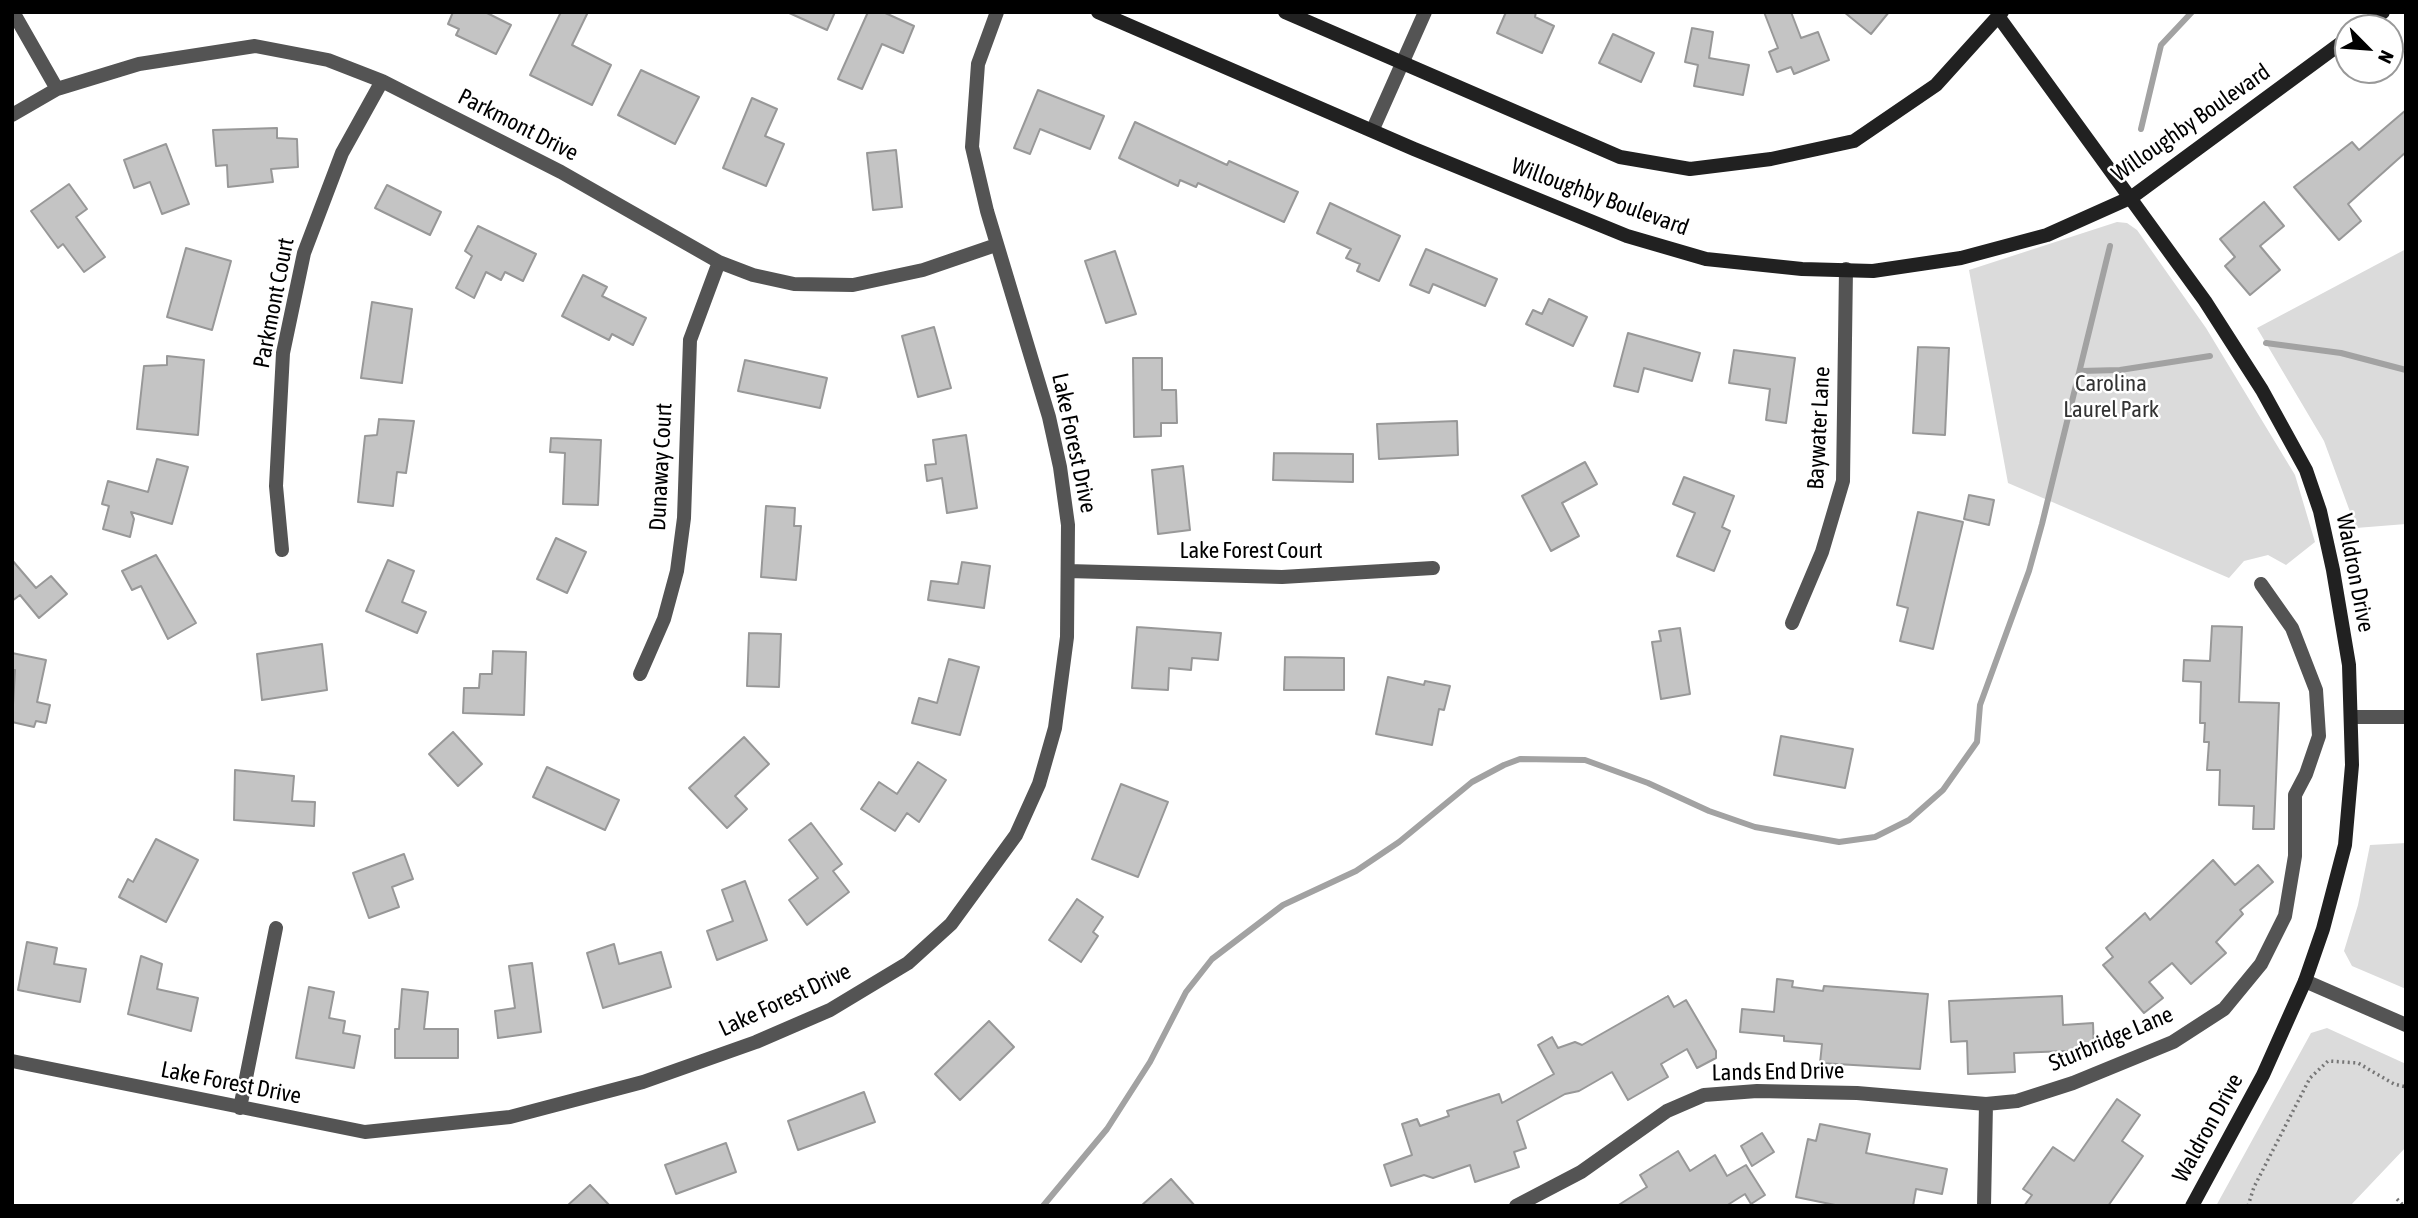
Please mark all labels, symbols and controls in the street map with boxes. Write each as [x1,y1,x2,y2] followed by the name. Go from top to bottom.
[2334,14,2404,84] north arrow
[2374,47,2399,67] text: N
[2107,58,2275,188] street label: Willoughby Boulevard
[453,83,583,167] street label: Parkmont Drive
[1508,152,1692,242] street label: Willoughby Boulevard
[248,236,300,370] street label: Parkmont Court
[1802,366,1836,490] street label: Baywater Lane
[2063,370,2159,424] park label: Carolina Laurel Park
[1046,371,1102,515] street label: Lake Forest Drive
[644,402,678,532] street label: Dunaway Court
[2330,511,2380,635] street label: Waldron Drive
[1179,537,1323,565] street label: Lake Forest Court
[715,957,855,1043] street label: Lake Forest Drive
[2045,1000,2177,1078] street label: Sturbridge Lane
[159,1056,303,1110] street label: Lake Forest Drive
[1711,1057,1845,1087] street label: Lands End Drive
[2167,1069,2249,1187] street label: Waldron Drive

